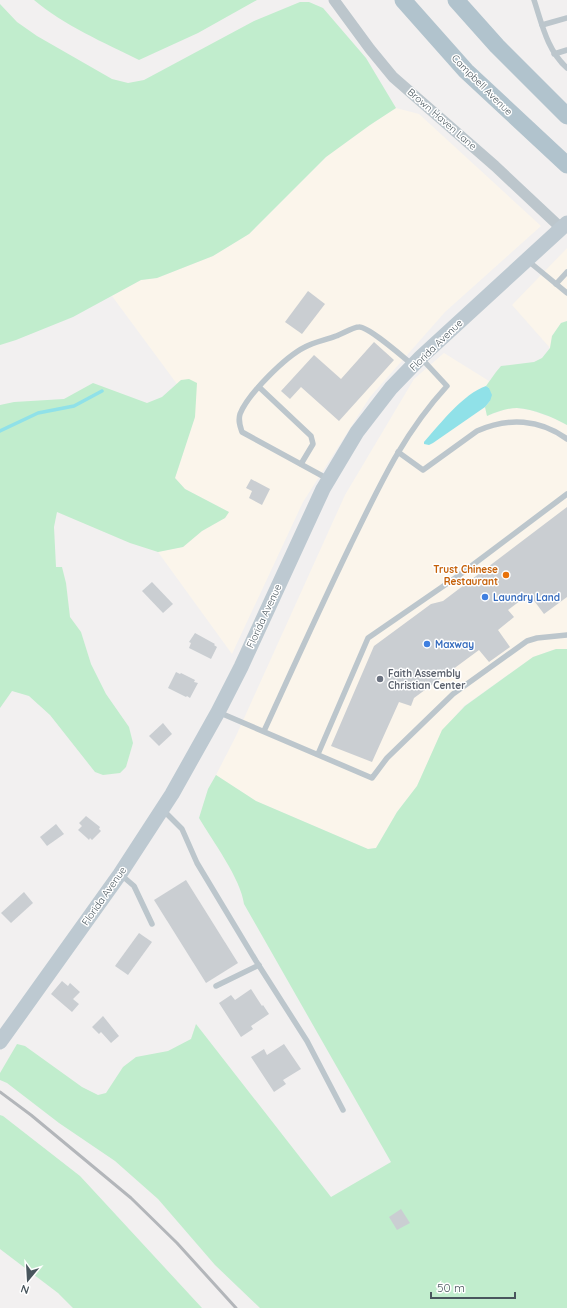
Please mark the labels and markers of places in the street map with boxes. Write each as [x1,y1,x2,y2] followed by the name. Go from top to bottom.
[433,563,498,588] place label: Trust Chinese Restaurant
[501,570,511,580] marker: Trust Chinese Restaurant
[493,591,560,604] place label: Laundry Land
[480,592,490,602] marker: Laundry Land
[435,638,474,651] place label: Maxway
[422,639,432,649] marker: Maxway
[388,667,466,692] place label: Faith Assembly Christian Center
[375,674,385,684] marker: Faith Assembly Christian Center

